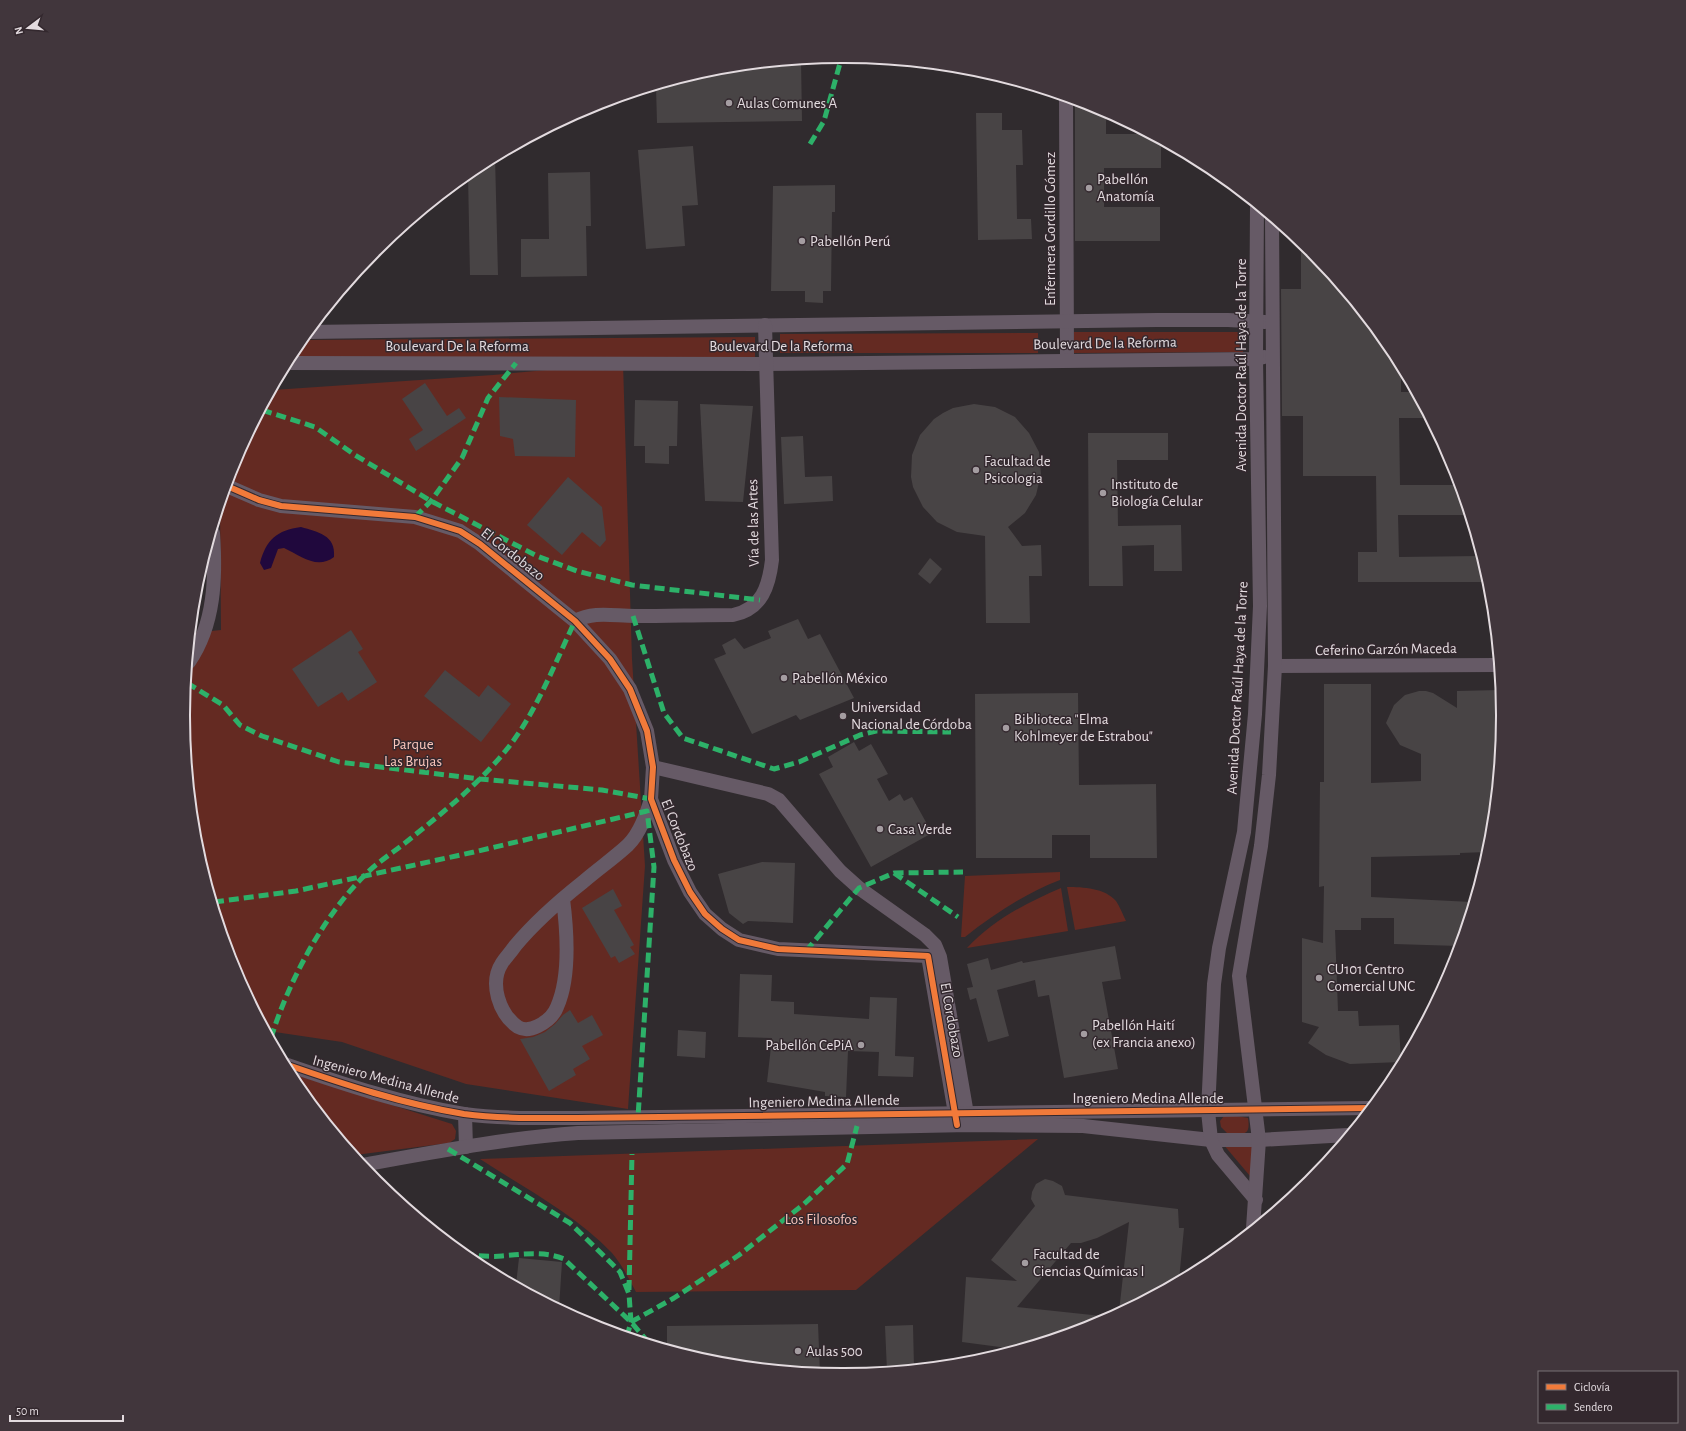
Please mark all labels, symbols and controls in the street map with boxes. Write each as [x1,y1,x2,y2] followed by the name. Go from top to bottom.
[8,8,48,48] north arrow
[13,25,25,36] text: N
[737,96,838,111] place label: Aulas Comunes A
[724,98,734,108] marker: Aulas Comunes A
[1043,152,1058,306] street label: Enfermera Gordillo Gómez
[1097,172,1155,204] place label: Pabellón Anatomía
[1084,183,1094,193] marker: Pabellón Anatomía
[810,234,891,249] place label: Pabellón Perú
[797,236,807,246] marker: Pabellón Perú
[1234,258,1249,472] street label: Avenida Doctor Raúl Haya de la Torre
[1033,335,1177,352] street label: Boulevard De la Reforma
[385,339,529,354] street label: Boulevard De la Reforma
[709,339,853,354] street label: Boulevard De la Reforma
[984,454,1051,486] place label: Facultad de Psicologia
[971,465,981,475] marker: Facultad de Psicologia
[1111,477,1203,509] place label: Instituto de Biología Celular
[745,479,762,567] street label: Vía de las Artes
[1098,488,1108,498] marker: Instituto de Biología Celular
[478,525,547,584] street label: El Cordobazo
[1224,581,1251,795] street label: Avenida Doctor Raúl Haya de la Torre
[1315,641,1457,658] street label: Ceferino Garzón Maceda
[792,671,888,686] place label: Pabellón México
[779,673,789,683] marker: Pabellón México
[851,700,972,732] place label: Universidad Nacional de Córdoba
[838,711,848,721] marker: Universidad Nacional de Córdoba
[1014,712,1153,744] place label: Biblioteca "Elma Kohlmeyer de Estrabou"
[1001,723,1011,733] marker: Biblioteca "Elma Kohlmeyer de Estrabou"
[384,737,442,769] park label: Parque Las Brujas
[658,797,701,873] street label: El Cordobazo
[888,822,952,837] place label: Casa Verde
[875,824,885,834] marker: Casa Verde
[1327,962,1415,994] place label: CU101 Centro Comercial UNC
[1314,973,1324,983] marker: CU101 Centro Comercial UNC
[938,981,965,1059] street label: El Cordobazo
[1092,1018,1196,1050] place label: Pabellón Haití (ex Francia anexo)
[1079,1029,1089,1039] marker: Pabellón Haití (ex Francia anexo)
[765,1038,853,1053] place label: Pabellón CePiA
[856,1040,866,1050] marker: Pabellón CePiA
[311,1053,461,1106] street label: Ingeniero Medina Allende
[1072,1091,1224,1106] street label: Ingeniero Medina Allende
[748,1093,900,1110] street label: Ingeniero Medina Allende
[785,1212,857,1227] park label: Los Filosofos
[1033,1247,1145,1279] place label: Facultad de Ciencias Químicas I
[1020,1258,1030,1268] marker: Facultad de Ciencias Químicas I
[806,1344,863,1359] place label: Aulas 500
[793,1346,803,1356] marker: Aulas 500
[1538,1371,1678,1423] legend
[1574,1381,1610,1393] text: Ciclovía
[10,1397,123,1423] scale bar
[1574,1401,1613,1413] text: Sendero
[16,1405,39,1417] text: 50 m

